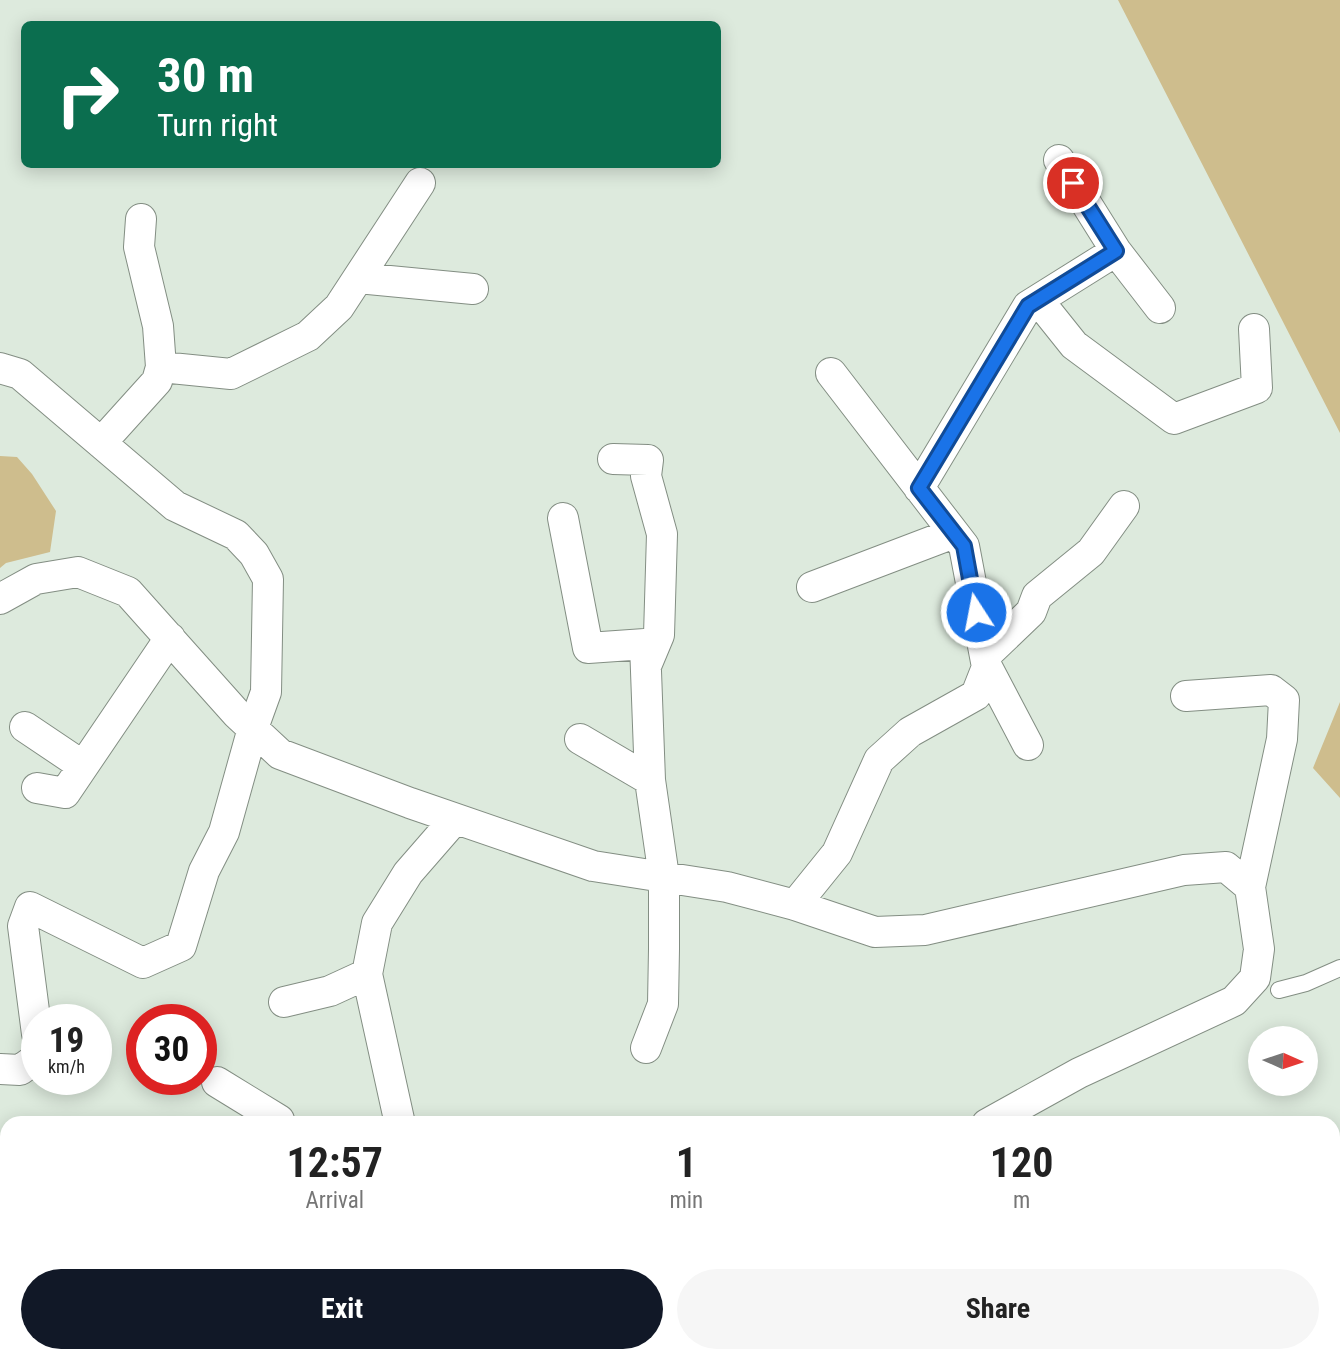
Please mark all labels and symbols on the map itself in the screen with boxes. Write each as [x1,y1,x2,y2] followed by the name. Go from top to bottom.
[1043,153,1103,213] pin
[939,575,1013,649] position arrow
[126,1004,217,1095] speed limit sign: 30
[1248,1026,1318,1096] north arrow

